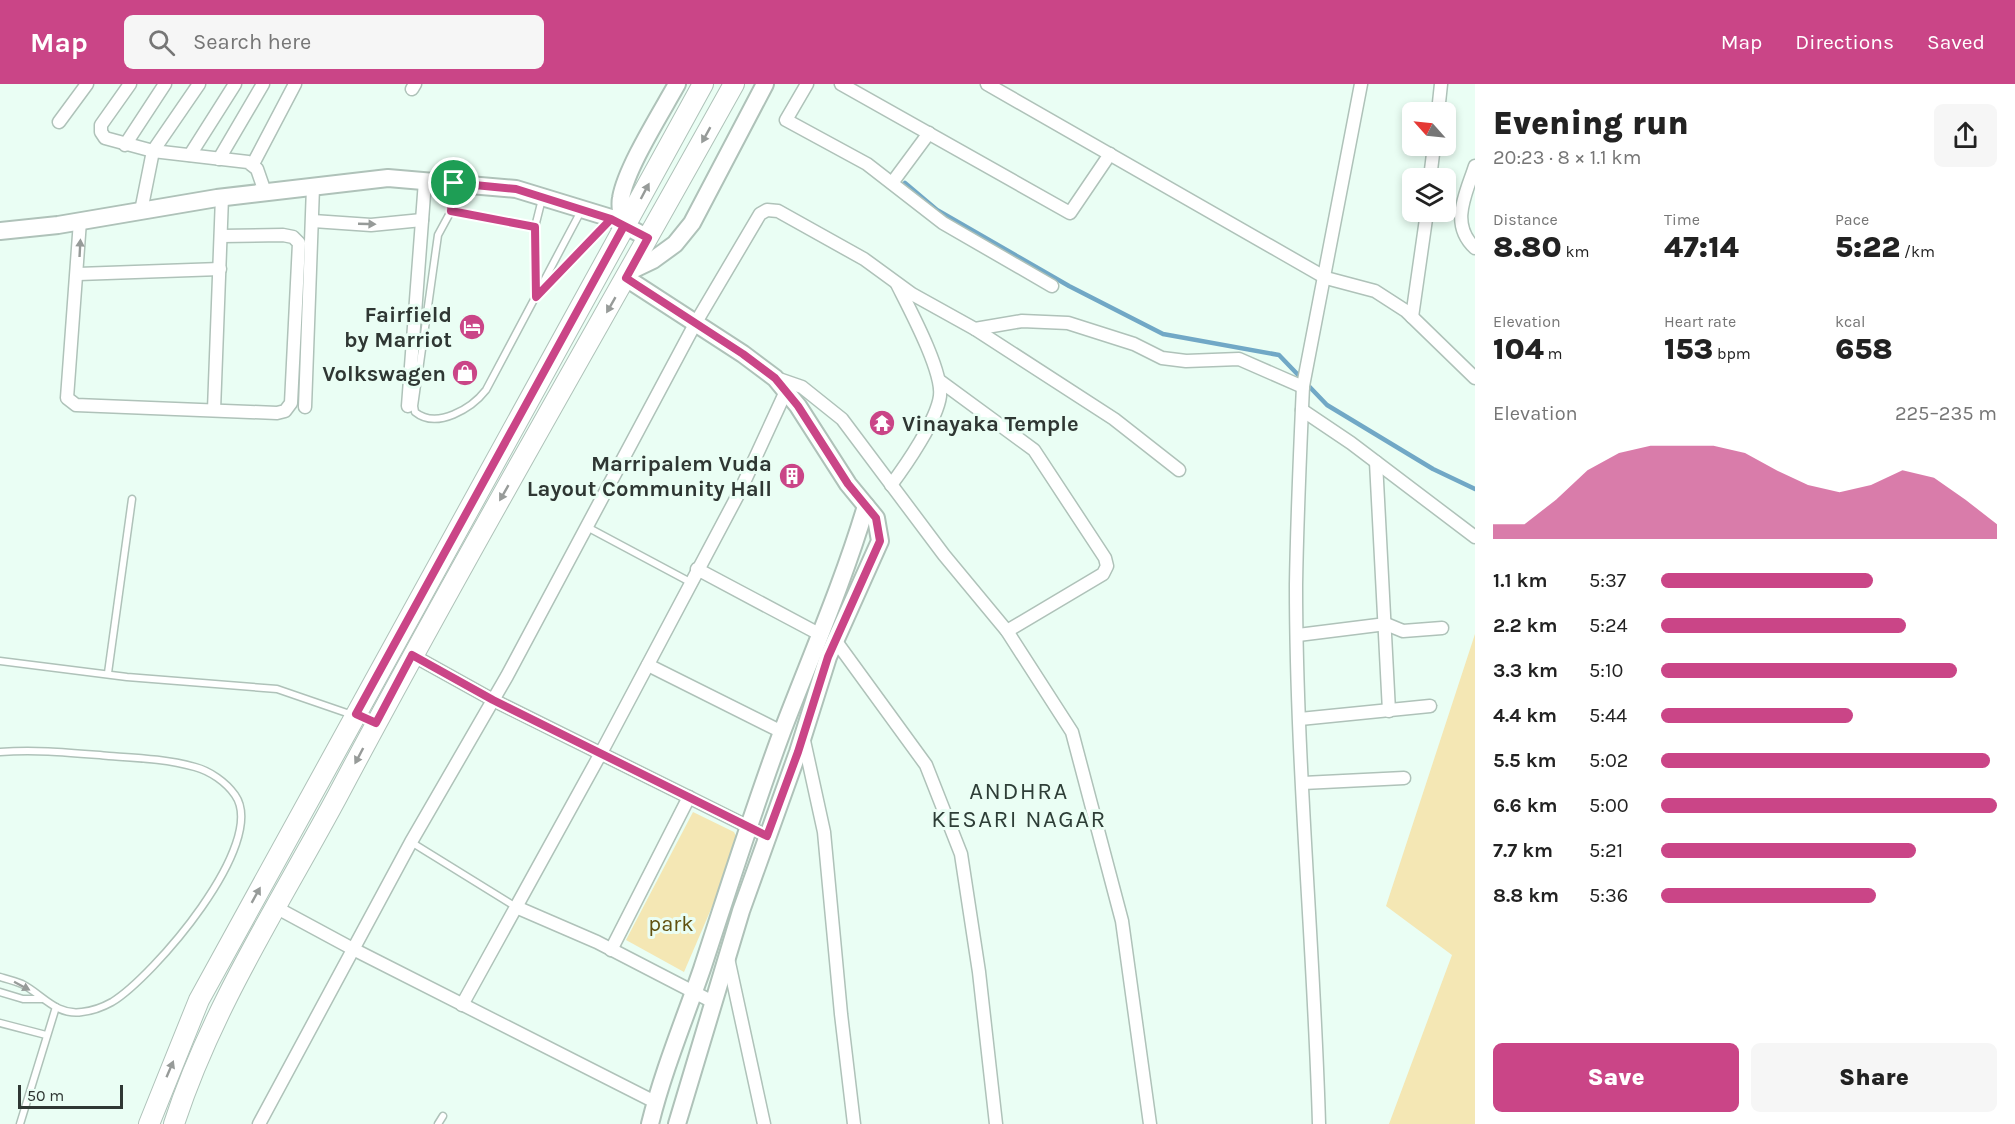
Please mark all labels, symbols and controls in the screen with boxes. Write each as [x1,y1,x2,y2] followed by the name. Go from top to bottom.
[124,15,544,69] search box
[30,26,88,59] text: Map
[145,26,178,59] icon: search
[193,29,311,55] text: Search here
[1721,30,1762,54] text: Map
[1795,30,1894,54] text: Directions
[1927,30,1985,54] text: Saved
[1402,102,1456,156] north arrow
[1402,102,1456,222] map controls
[1493,104,1689,142] text: Evening run
[1934,104,1997,167] button: share
[701,127,711,144] one-way arrow
[1493,146,1641,169] text: 20:23 · 8 × 1.1 km
[428,157,479,208] pin
[437,166,470,199] icon: arrive
[1402,168,1456,222] button: layers
[640,183,650,200] one-way arrow
[1493,210,1558,229] text: Distance
[1664,210,1700,229] text: Time
[1835,210,1869,229] text: Pace
[358,219,377,229] one-way arrow
[1493,229,1562,265] text: 8.80
[1664,229,1739,265] text: 47:14
[1835,229,1900,265] text: 5:22
[75,238,84,257] one-way arrow
[1562,242,1589,261] text: km
[1900,242,1935,261] text: /km
[606,297,616,314] one-way arrow
[344,302,452,353] place label: Fairfield by Marriot
[457,312,487,342] hotel icon: Fairfield by Marriot
[1493,312,1561,331] text: Elevation
[1664,312,1736,331] text: Heart rate
[1835,312,1866,331] text: kcal
[1493,331,1544,367] text: 104
[1664,331,1713,367] text: 153
[1835,331,1893,367] text: 658
[1544,344,1563,363] text: m
[1713,344,1751,363] text: bpm
[450,358,480,388] shop icon: Volkswagen
[322,361,446,387] place label: Volkswagen
[1493,402,1578,425] text: Elevation
[1895,402,1997,425] text: 225–235 m
[867,408,897,438] temple icon: Vinayaka Temple
[902,411,1079,437] place label: Vinayaka Temple
[527,451,772,502] place label: Marripalem Vuda Layout Community Hall
[777,461,807,491] building icon: Marripalem Vuda Layout Community Hall
[499,485,509,502] one-way arrow
[1493,569,1547,592] text: 1.1 km
[1589,569,1626,592] text: 5:37
[1493,614,1557,637] text: 2.2 km
[1589,614,1628,637] text: 5:24
[1493,659,1558,682] text: 3.3 km
[1589,659,1623,682] text: 5:10
[1493,704,1557,727] text: 4.4 km
[1589,704,1627,727] text: 5:44
[354,747,364,764] one-way arrow
[1493,749,1556,772] text: 5.5 km
[1589,749,1628,772] text: 5:02
[931,777,1107,833] district label: ANDHRA KESARI NAGAR
[1493,794,1557,817] text: 6.6 km
[1589,794,1629,817] text: 5:00
[1493,839,1553,862] text: 7.7 km
[1589,839,1623,862] text: 5:21
[1493,884,1559,907] text: 8.8 km
[1589,884,1628,907] text: 5:36
[251,886,261,903] one-way arrow
[648,911,694,937] park label: park
[14,981,31,991] one-way arrow
[1493,1043,1739,1112] button: Save
[1751,1043,1997,1112] button: Share
[165,1060,175,1078] one-way arrow
[18,1082,123,1110] scale bar
[27,1086,64,1105] text: 50 m

